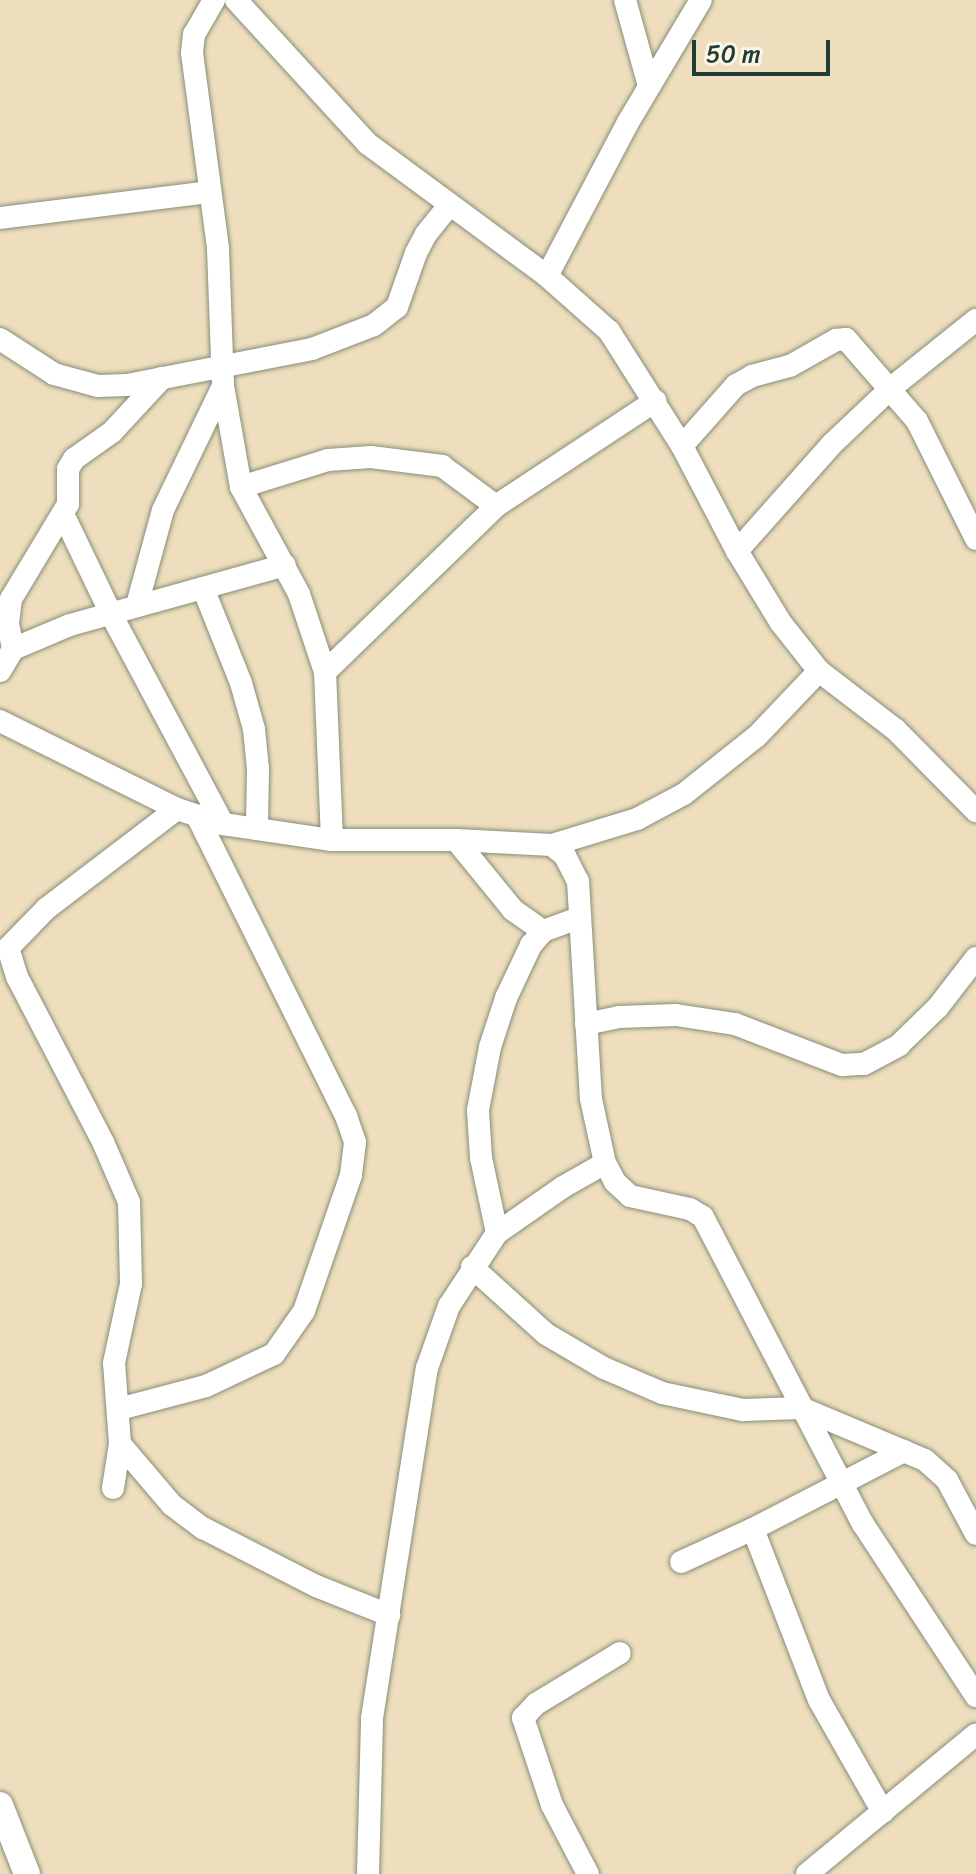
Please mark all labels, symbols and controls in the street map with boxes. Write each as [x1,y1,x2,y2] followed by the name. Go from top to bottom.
[696,24,834,74] scale bar
[706,33,761,75] text: 50 m

